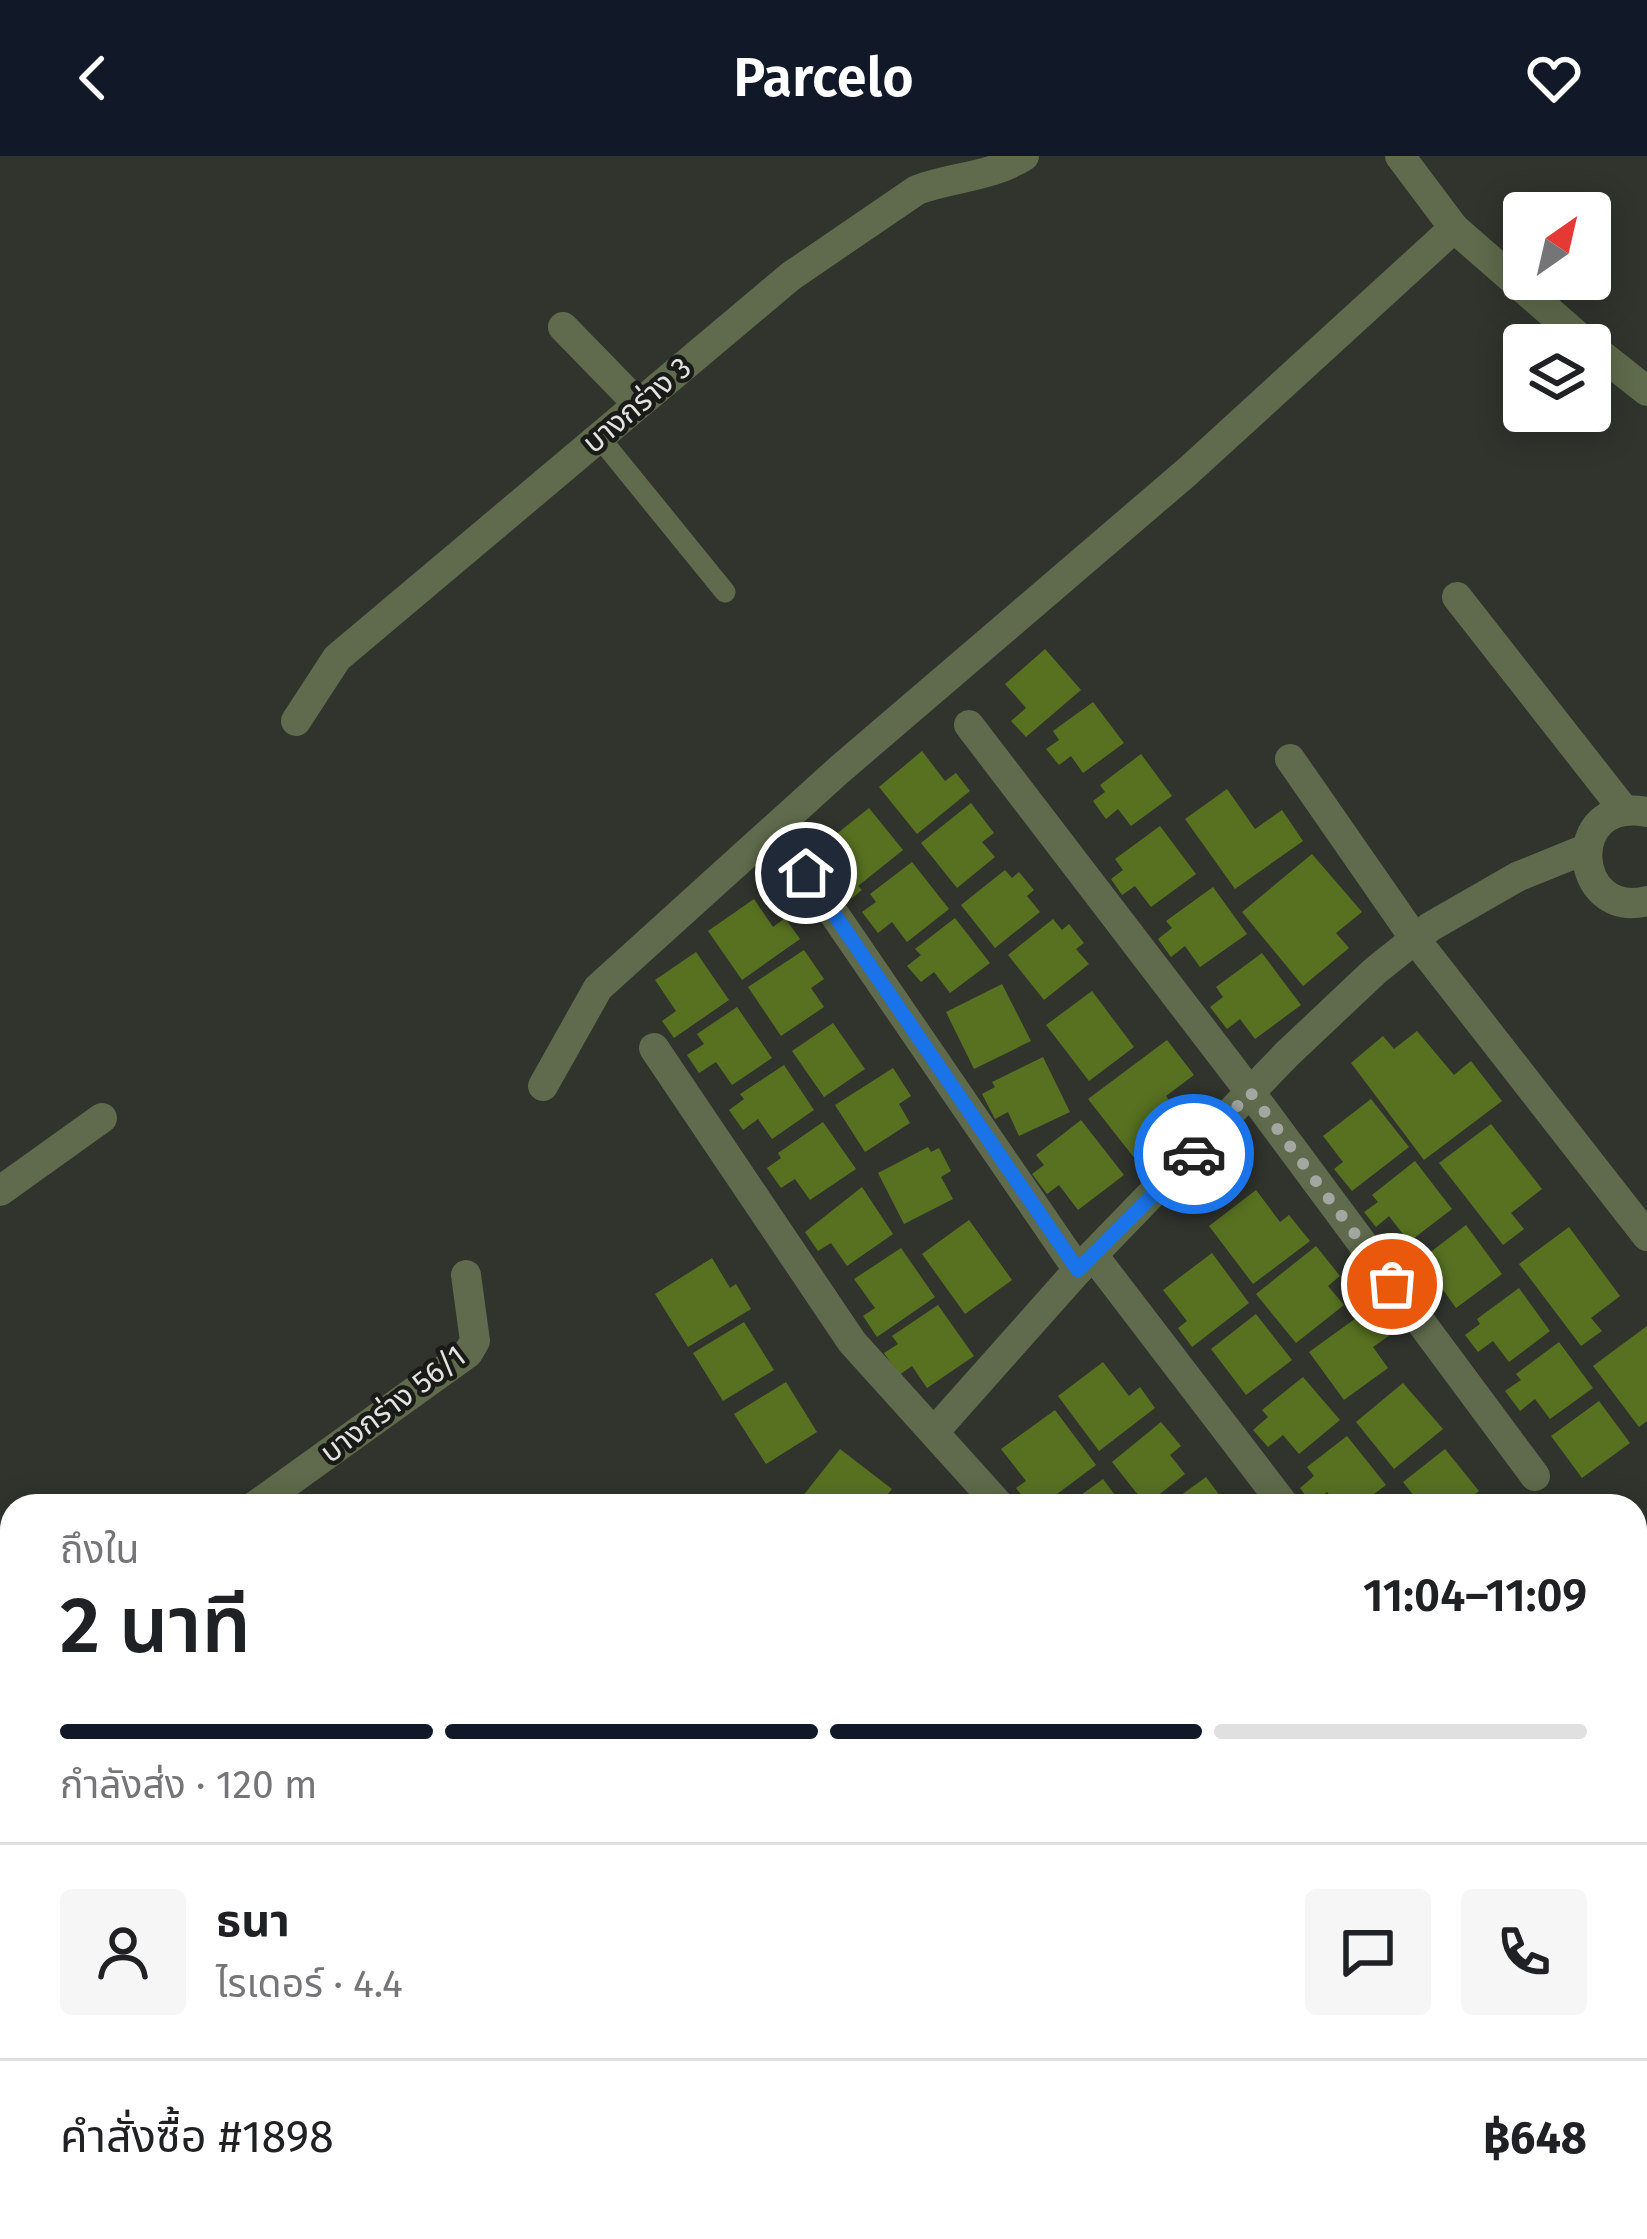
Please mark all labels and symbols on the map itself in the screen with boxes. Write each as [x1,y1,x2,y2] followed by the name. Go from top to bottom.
[1503,192,1611,300] north arrow
[576,349,698,461] street label: บางกร่าง 3
[755,822,857,924] pin
[1134,1094,1254,1214] courier
[1341,1233,1443,1335] pin
[313,1338,473,1470] street label: บางกร่าง 56/1

